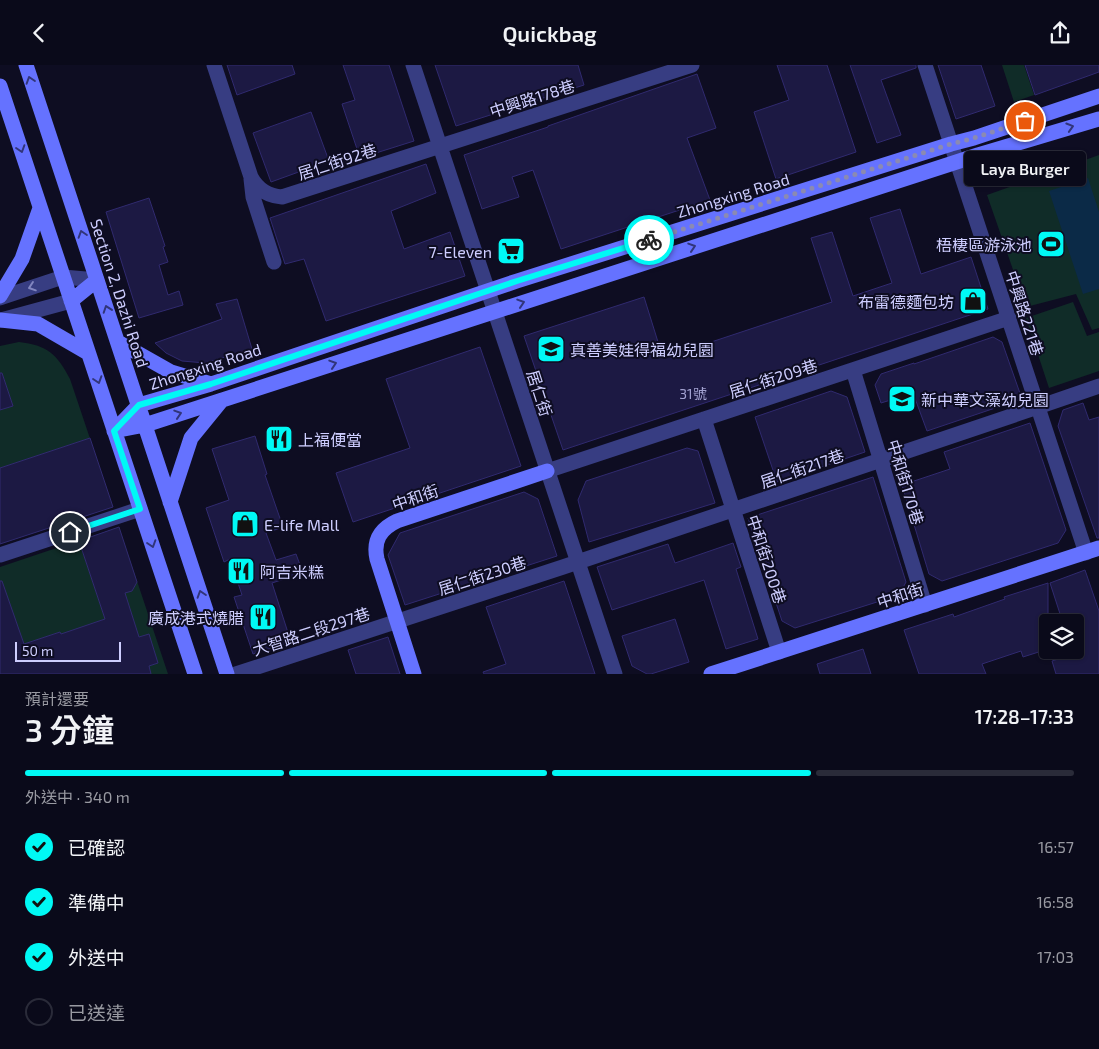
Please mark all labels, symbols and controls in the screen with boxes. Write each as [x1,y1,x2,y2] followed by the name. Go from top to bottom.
[25,19,53,47] icon: back
[1046,19,1074,47] icon: share
[502,20,597,46] text: Quickbag
[487,75,577,121] street label: 中興路178巷
[26,76,36,84] one-way arrow
[1004,100,1046,142] pin
[1011,107,1039,135] icon: bag
[1065,123,1074,133] one-way arrow
[295,139,379,183] street label: 居仁街92巷
[15,144,25,153] one-way arrow
[964,151,1086,186] callout: Laya Burger
[980,159,1070,178] text: Laya Burger
[674,169,792,221] street label: Zhongxing Road
[624,215,674,265] courier
[87,216,153,370] street label: Section 2, Dazhi Road
[635,226,663,254] icon: bike
[1036,229,1066,259] sports icon: 梧棲區游泳池
[77,230,87,239] one-way arrow
[936,235,1032,254] place label: 梧棲區游泳池
[496,236,526,266] supermarket icon: 7-Eleven
[428,242,492,261] place label: 7-Eleven
[687,243,696,253] one-way arrow
[1002,268,1048,358] street label: 中興路221巷
[29,281,37,291] one-way arrow
[958,286,988,316] shop icon: 布雷德麵包坊
[858,292,954,311] place label: 布雷德麵包坊
[516,298,524,308] one-way arrow
[102,306,112,314] one-way arrow
[536,334,566,364] school or university icon: 真善美娃得福幼兒園
[147,339,263,393] street label: Zhongxing Road
[570,340,714,359] place label: 真善美娃得福幼兒園
[726,355,820,401] street label: 居仁街209巷
[328,359,336,369] one-way arrow
[524,367,556,419] street label: 居仁街
[92,376,102,384] one-way arrow
[887,384,917,414] school or university icon: 新中華文藻幼兒園
[679,385,707,402] house number: 31號
[921,390,1049,409] place label: 新中華文藻幼兒園
[174,410,182,420] one-way arrow
[264,424,294,454] restaurant icon: 上福便當
[298,430,362,449] place label: 上福便當
[884,437,928,527] street label: 中和街170巷
[758,445,846,491] street label: 居仁街217巷
[389,480,441,514] street label: 中和街
[230,509,260,539] shop icon: E-life Mall
[49,511,91,553] pin
[744,512,790,606] street label: 中和街200巷
[264,515,339,534] place label: E-life Mall
[56,518,84,546] icon: home
[146,539,156,548] one-way arrow
[436,552,528,598] street label: 居仁街230巷
[226,556,256,586] restaurant icon: 阿吉米糕
[260,562,324,581] place label: 阿吉米糕
[874,579,926,611] street label: 中和街
[197,591,207,599] one-way arrow
[248,602,278,632] restaurant icon: 廣成港式燒腊
[250,603,372,659] street label: 大智路二段297巷
[148,608,244,627] place label: 廣成港式燒腊
[1039,614,1084,659] map controls
[1039,614,1084,659] button: layers
[15,639,121,662] scale bar
[22,642,53,659] text: 50 m
[25,689,89,708] text: 預計還要
[975,705,1074,728] text: 17:28–17:33
[25,710,114,748] text: 3 分鐘
[25,787,130,806] text: 外送中 · 340 m
[25,833,53,861] icon: check
[68,836,125,859] text: 已確認
[1038,837,1074,856] text: 16:57
[25,888,53,916] icon: check
[68,891,125,914] text: 準備中
[1036,892,1074,911] text: 16:58
[25,943,53,971] icon: check
[68,946,125,969] text: 外送中
[1037,947,1074,966] text: 17:03
[68,1001,125,1024] text: 已送達

